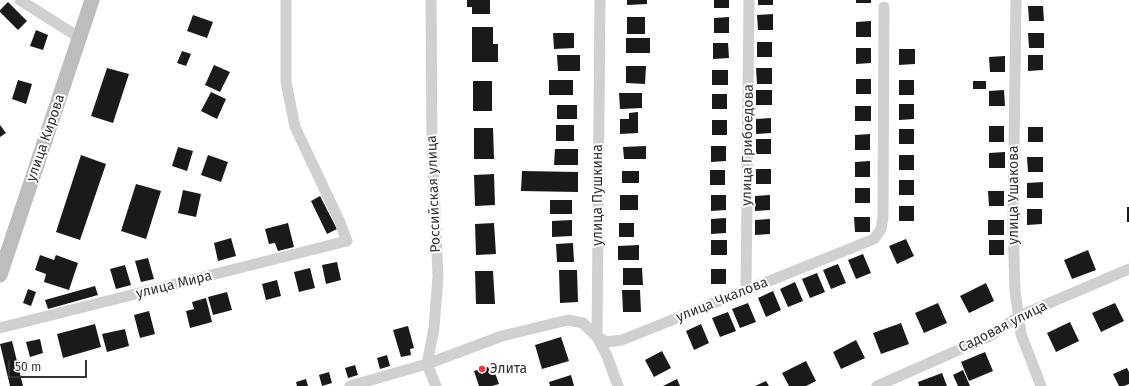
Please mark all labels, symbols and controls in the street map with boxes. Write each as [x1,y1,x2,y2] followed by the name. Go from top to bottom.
[739,84,757,206] street label: улица Грибоедова
[23,92,69,184] street label: улица Кирова
[424,135,444,253] street label: Российская улица
[590,144,606,246] street label: улица Пушкина
[1006,145,1022,245] street label: улица Ушакова
[134,267,214,303] street label: улица Мира
[674,274,770,326] street label: улица Чкалова
[956,297,1050,357] street label: Садовая улица
[10,352,89,378] scale bar
[15,360,41,374] text: 50 m
[490,361,527,377] place label: Элита
[477,364,487,374] marker: Элита

